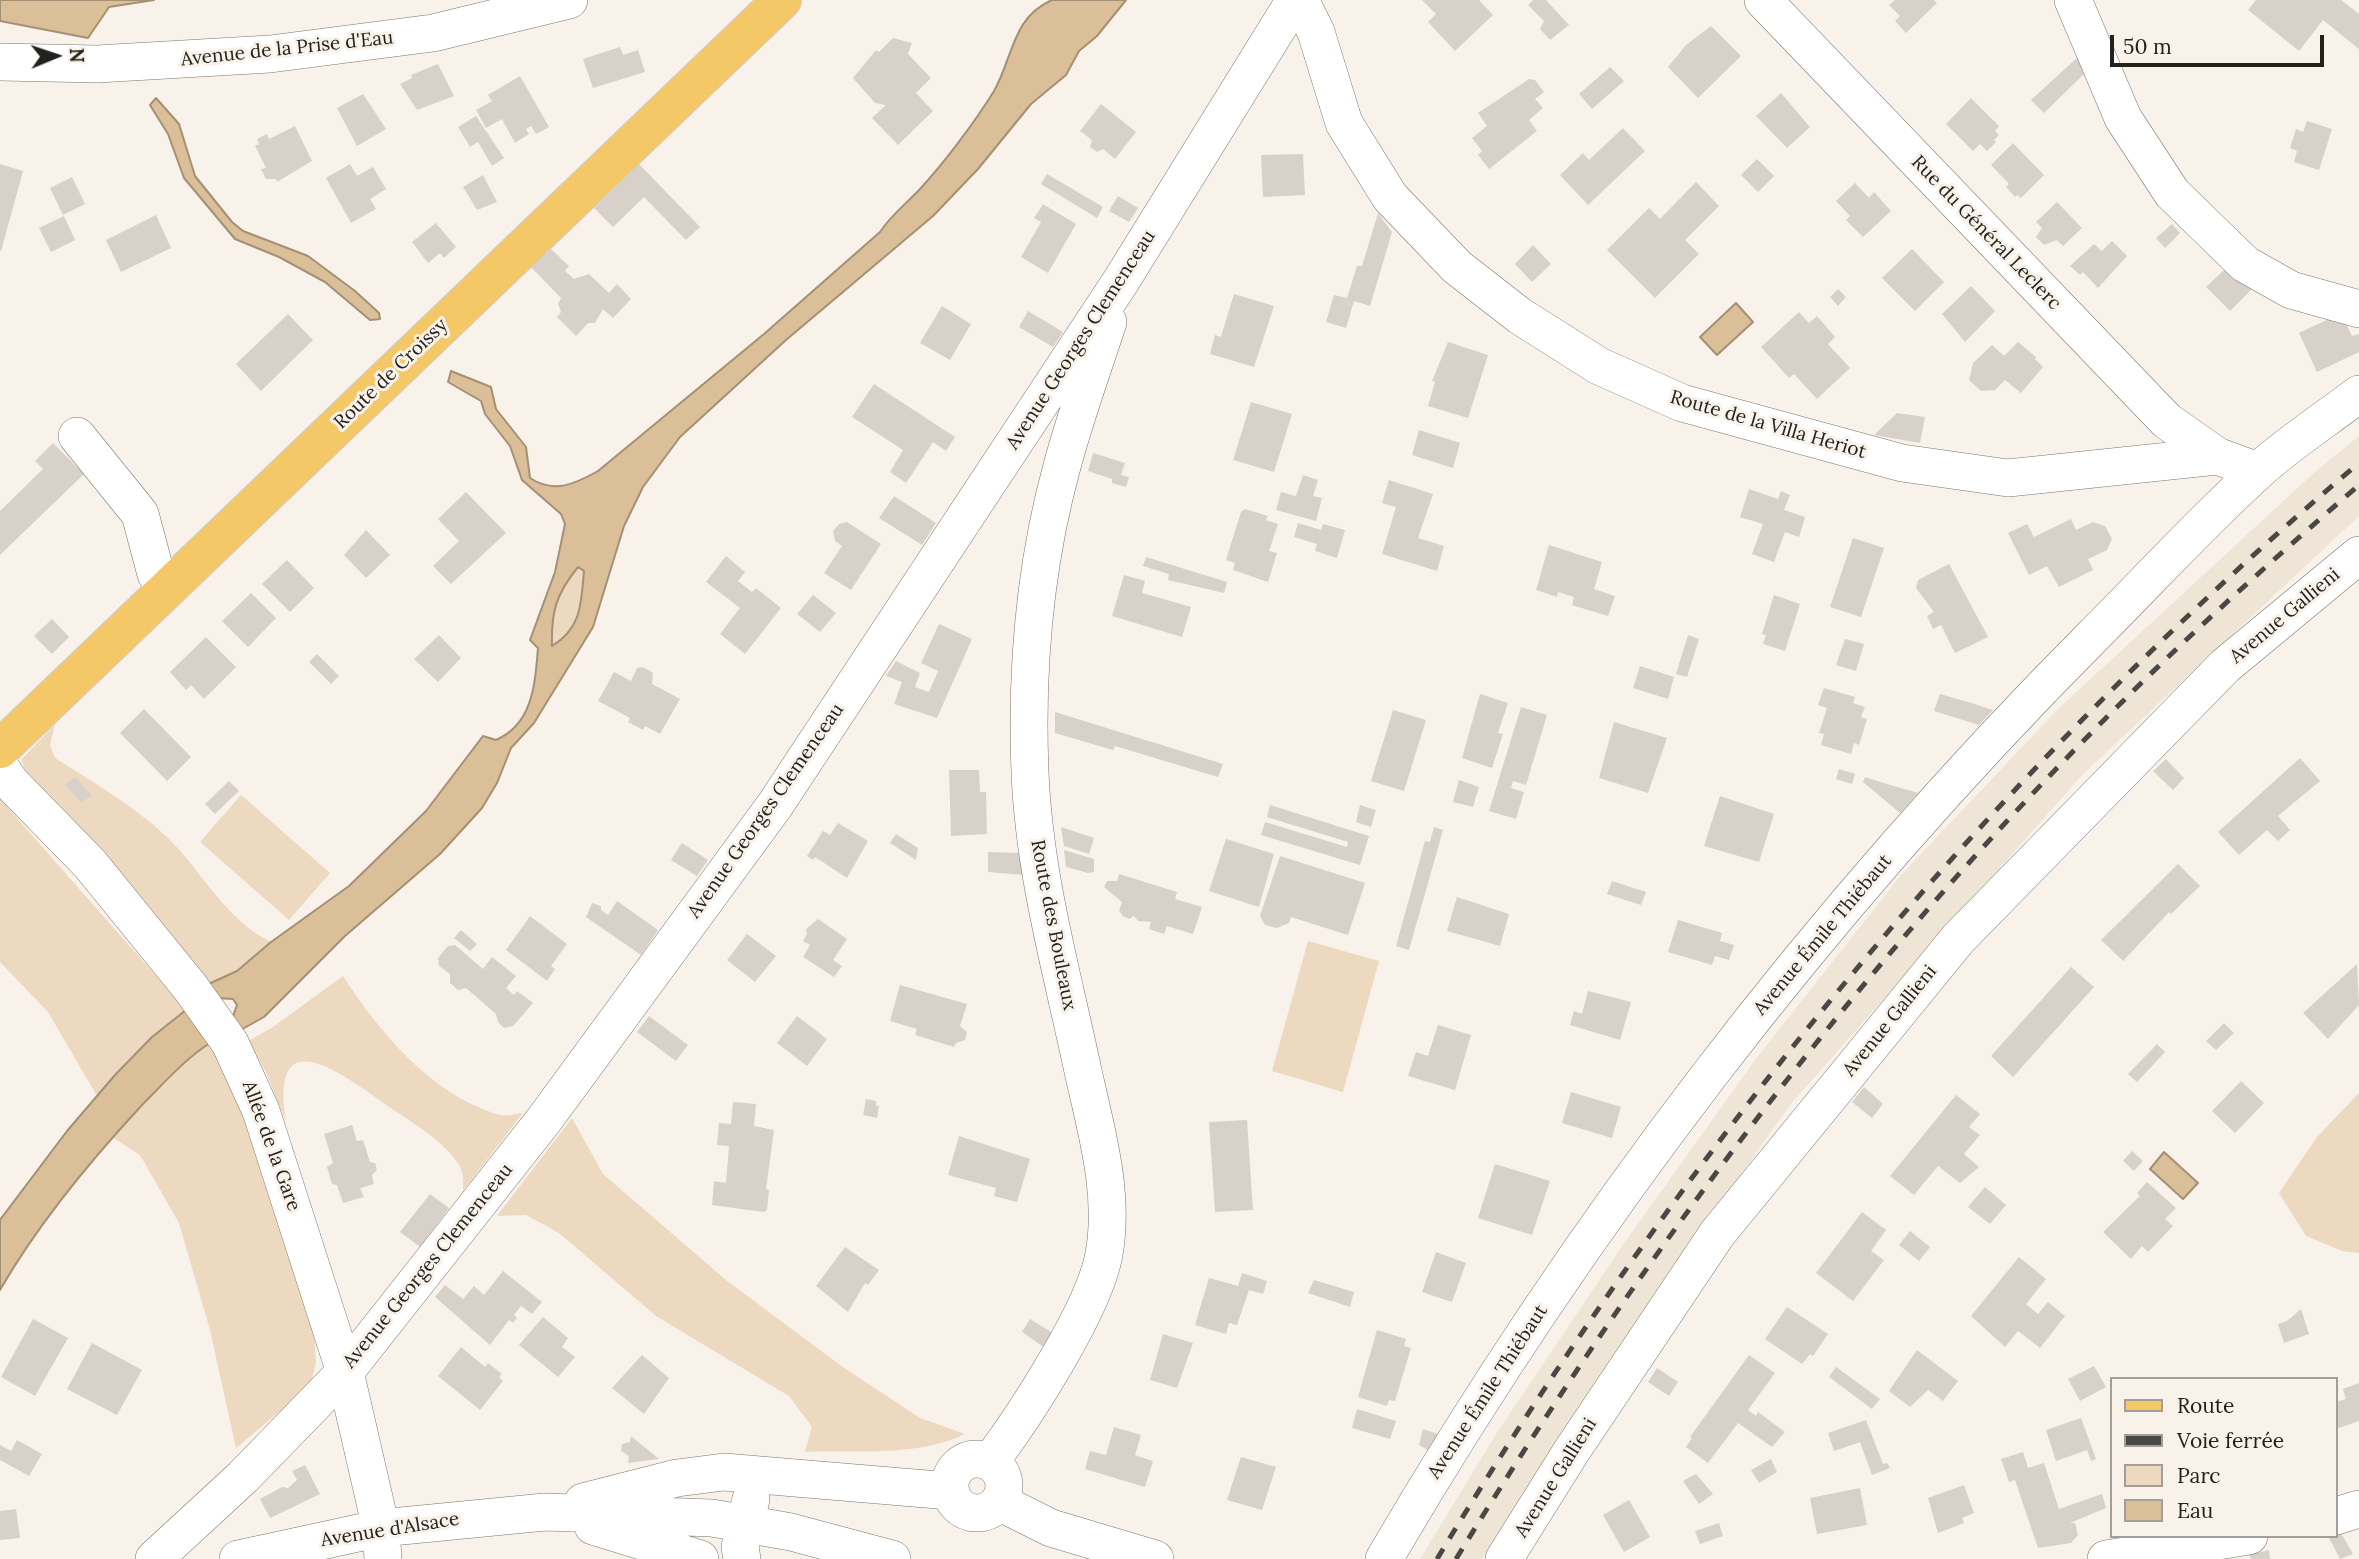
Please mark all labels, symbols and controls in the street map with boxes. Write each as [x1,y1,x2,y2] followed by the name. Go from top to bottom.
[21,21,91,91] north arrow
[2114,21,2328,65] scale bar
[180,27,394,71] street label: Avenue de la Prise d'Eau
[2123,33,2172,60] text: 50 m
[65,48,89,63] text: N
[1906,151,2066,315] street label: Rue du Général Leclerc
[1002,226,1160,454] street label: Avenue Georges Clemenceau
[329,314,453,434] street label: Route de Croissy
[1667,386,1869,464] street label: Route de la Villa Heriot
[2225,563,2345,669] street label: Avenue Gallieni
[683,699,849,923] street label: Avenue Georges Clemenceau
[1025,838,1081,1012] street label: Route des Bouleaux
[1749,850,1897,1020] street label: Avenue Émile Thiébaut
[1838,961,1942,1081] street label: Avenue Gallieni
[237,1078,305,1214] street label: Allée de la Gare
[338,1159,518,1373] street label: Avenue Georges Clemenceau
[1423,1301,1553,1483] street label: Avenue Émile Thiébaut
[2110,1377,2338,1538] legend
[2177,1392,2234,1419] text: Route
[1510,1414,1602,1542] street label: Avenue Gallieni
[2177,1427,2284,1454] text: Voie ferrée
[2177,1462,2221,1489] text: Parc
[2177,1497,2213,1524] text: Eau
[319,1508,461,1552] street label: Avenue d'Alsace

